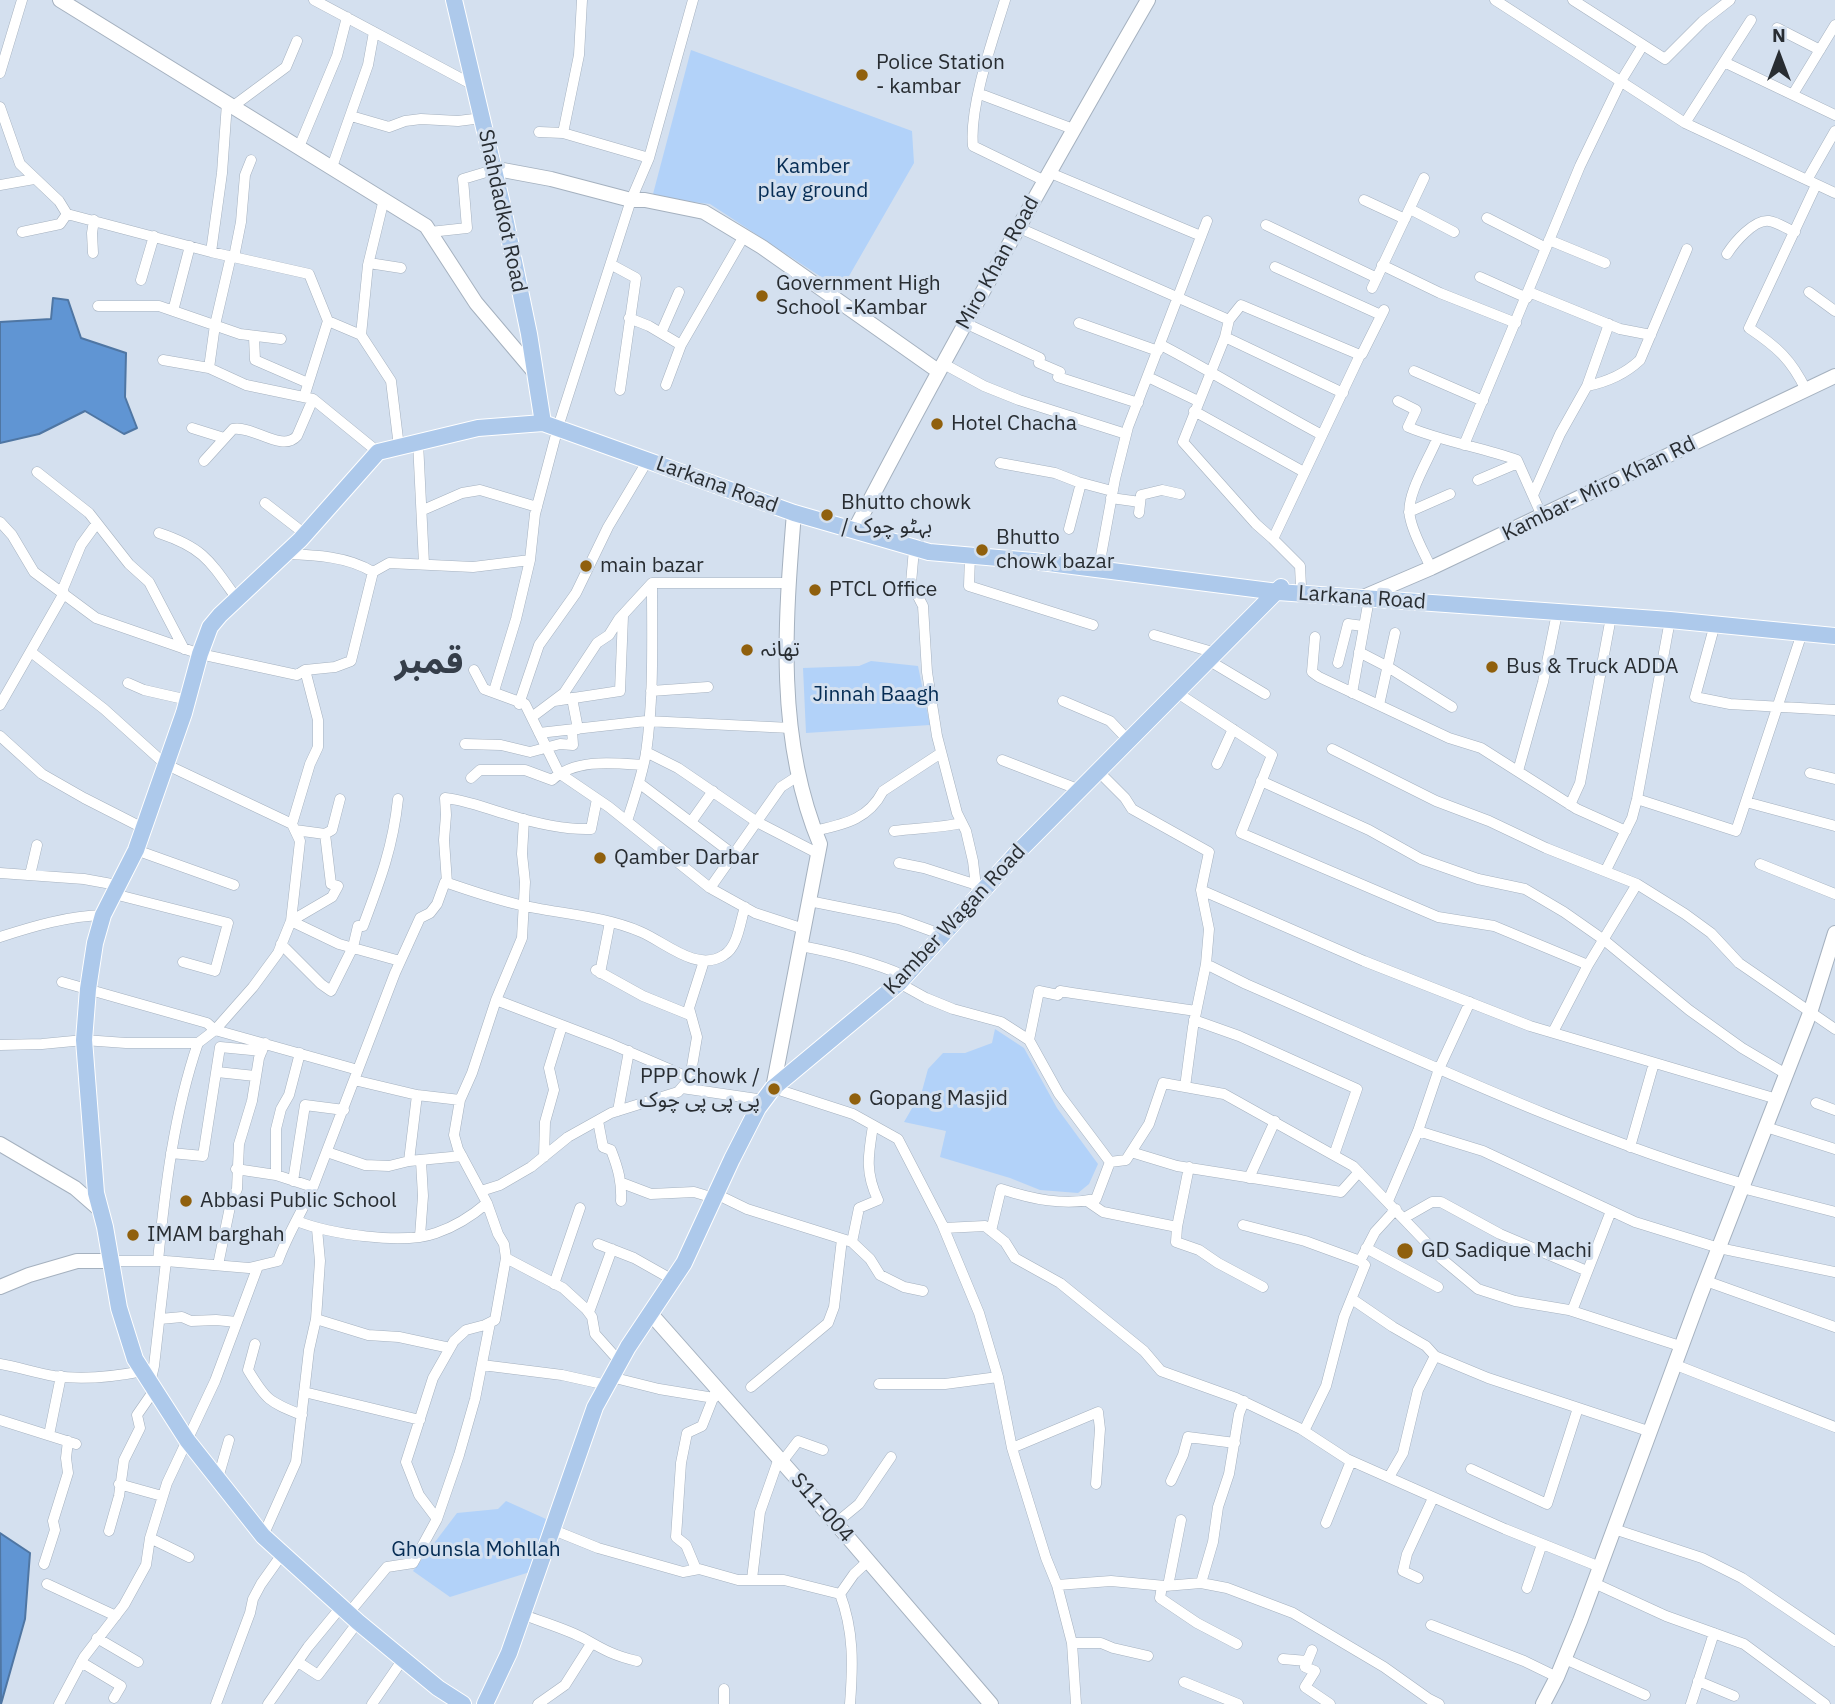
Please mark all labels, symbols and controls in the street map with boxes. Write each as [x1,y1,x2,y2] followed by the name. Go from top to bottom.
[1744,21,1814,91] north arrow
[1772,23,1786,47] text: N
[876,50,1005,100] place label: Police Station - kambar
[854,67,870,83] marker: Police Station - kambar
[472,127,532,295] street label: Shahdadkot Road
[758,154,868,204] park label: Kamber play ground
[951,192,1045,334] street label: Miro Khan Road
[776,271,941,321] place label: Government High School -Kambar
[754,288,770,304] marker: Government High School -Kambar
[951,411,1077,437] place label: Hotel Chacha
[929,416,945,432] marker: Hotel Chacha
[1498,431,1700,547] street label: Kambar- Miro Khan Rd
[653,451,781,519] street label: Larkana Road
[841,490,971,540] place label: Bhutto chowk / بہٹو چوک
[819,507,835,523] marker: Bhutto chowk / بہٹو چوک
[996,525,1114,575] place label: Bhutto chowk bazar
[974,542,990,558] marker: Bhutto chowk bazar
[600,553,704,579] place label: main bazar
[578,558,594,574] marker: main bazar
[829,577,937,603] place label: PTCL Office
[1297,581,1427,615] street label: Larkana Road
[807,582,823,598] marker: PTCL Office
[761,637,800,663] place label: تھانہ
[395,642,463,684] district label: قمبر
[739,642,755,658] marker: تھانہ
[1506,654,1678,680] place label: Bus & Truck ADDA
[1484,659,1500,675] marker: Bus & Truck ADDA
[812,682,940,708] park label: Jinnah Baagh
[879,840,1031,1000] street label: Kamber Wagan Road
[614,845,759,871] place label: Qamber Darbar
[592,850,608,866] marker: Qamber Darbar
[639,1064,760,1114] place label: PPP Chowk / پی پی پی چوک
[766,1081,782,1097] marker: PPP Chowk / پی پی پی چوک
[869,1086,1008,1112] place label: Gopang Masjid
[847,1091,863,1107] marker: Gopang Masjid
[200,1188,397,1214] place label: Abbasi Public School
[178,1193,194,1209] marker: Abbasi Public School
[147,1222,285,1248] place label: IMAM barghah
[125,1227,141,1243] marker: IMAM barghah
[1421,1238,1592,1264] place label: GD Sadique Machi
[1395,1241,1415,1261] marker: GD Sadique Machi
[785,1468,859,1548] street label: S11-004
[391,1537,561,1563] park label: Ghounsla Mohllah

